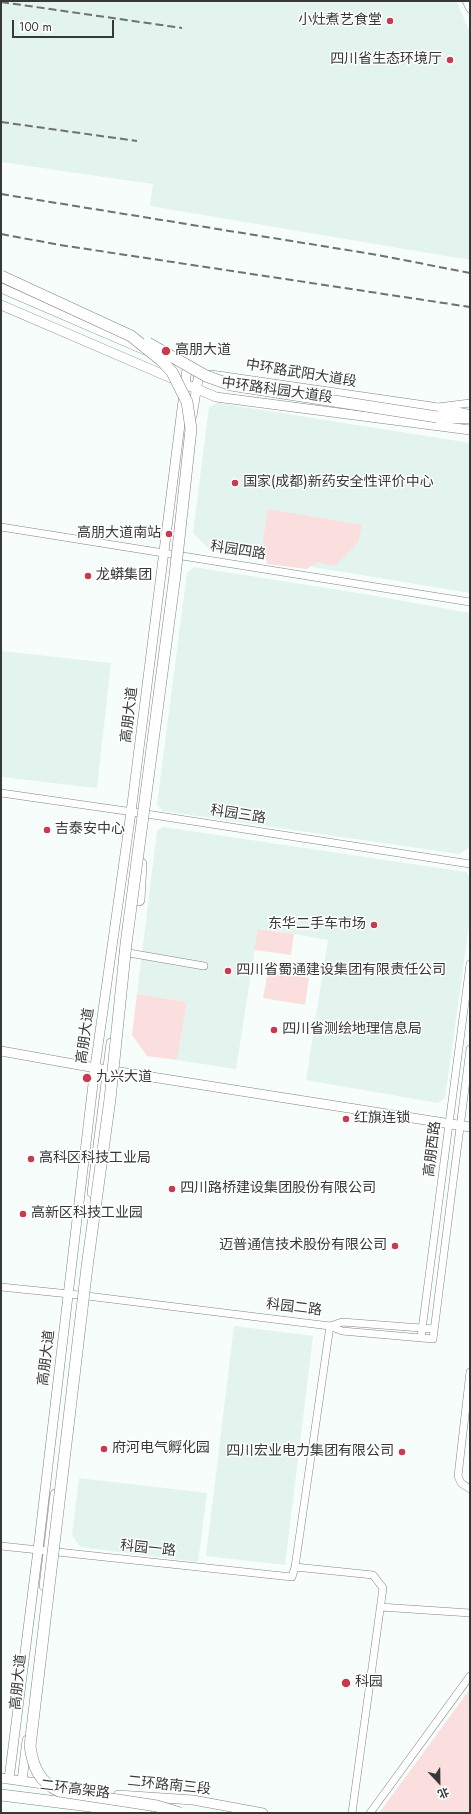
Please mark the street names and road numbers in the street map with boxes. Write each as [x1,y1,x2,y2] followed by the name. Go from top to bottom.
[244,357,358,391] street label: 中环路武阳大道段
[220,375,334,407] street label: 中环路科园大道段
[209,538,267,564] street label: 科园四路
[118,686,142,744] street label: 高朋大道
[209,802,267,828] street label: 科园三路
[74,1007,98,1065] street label: 高朋大道
[421,1120,445,1178] street label: 高朋西路
[265,1296,323,1320] street label: 科园二路
[35,1329,59,1387] street label: 高朋大道
[119,1538,177,1560] street label: 科园一路
[8,1653,30,1711] street label: 高朋大道
[126,1773,212,1799] street label: 二环路南三段
[39,1777,111,1803] street label: 二环高架路

